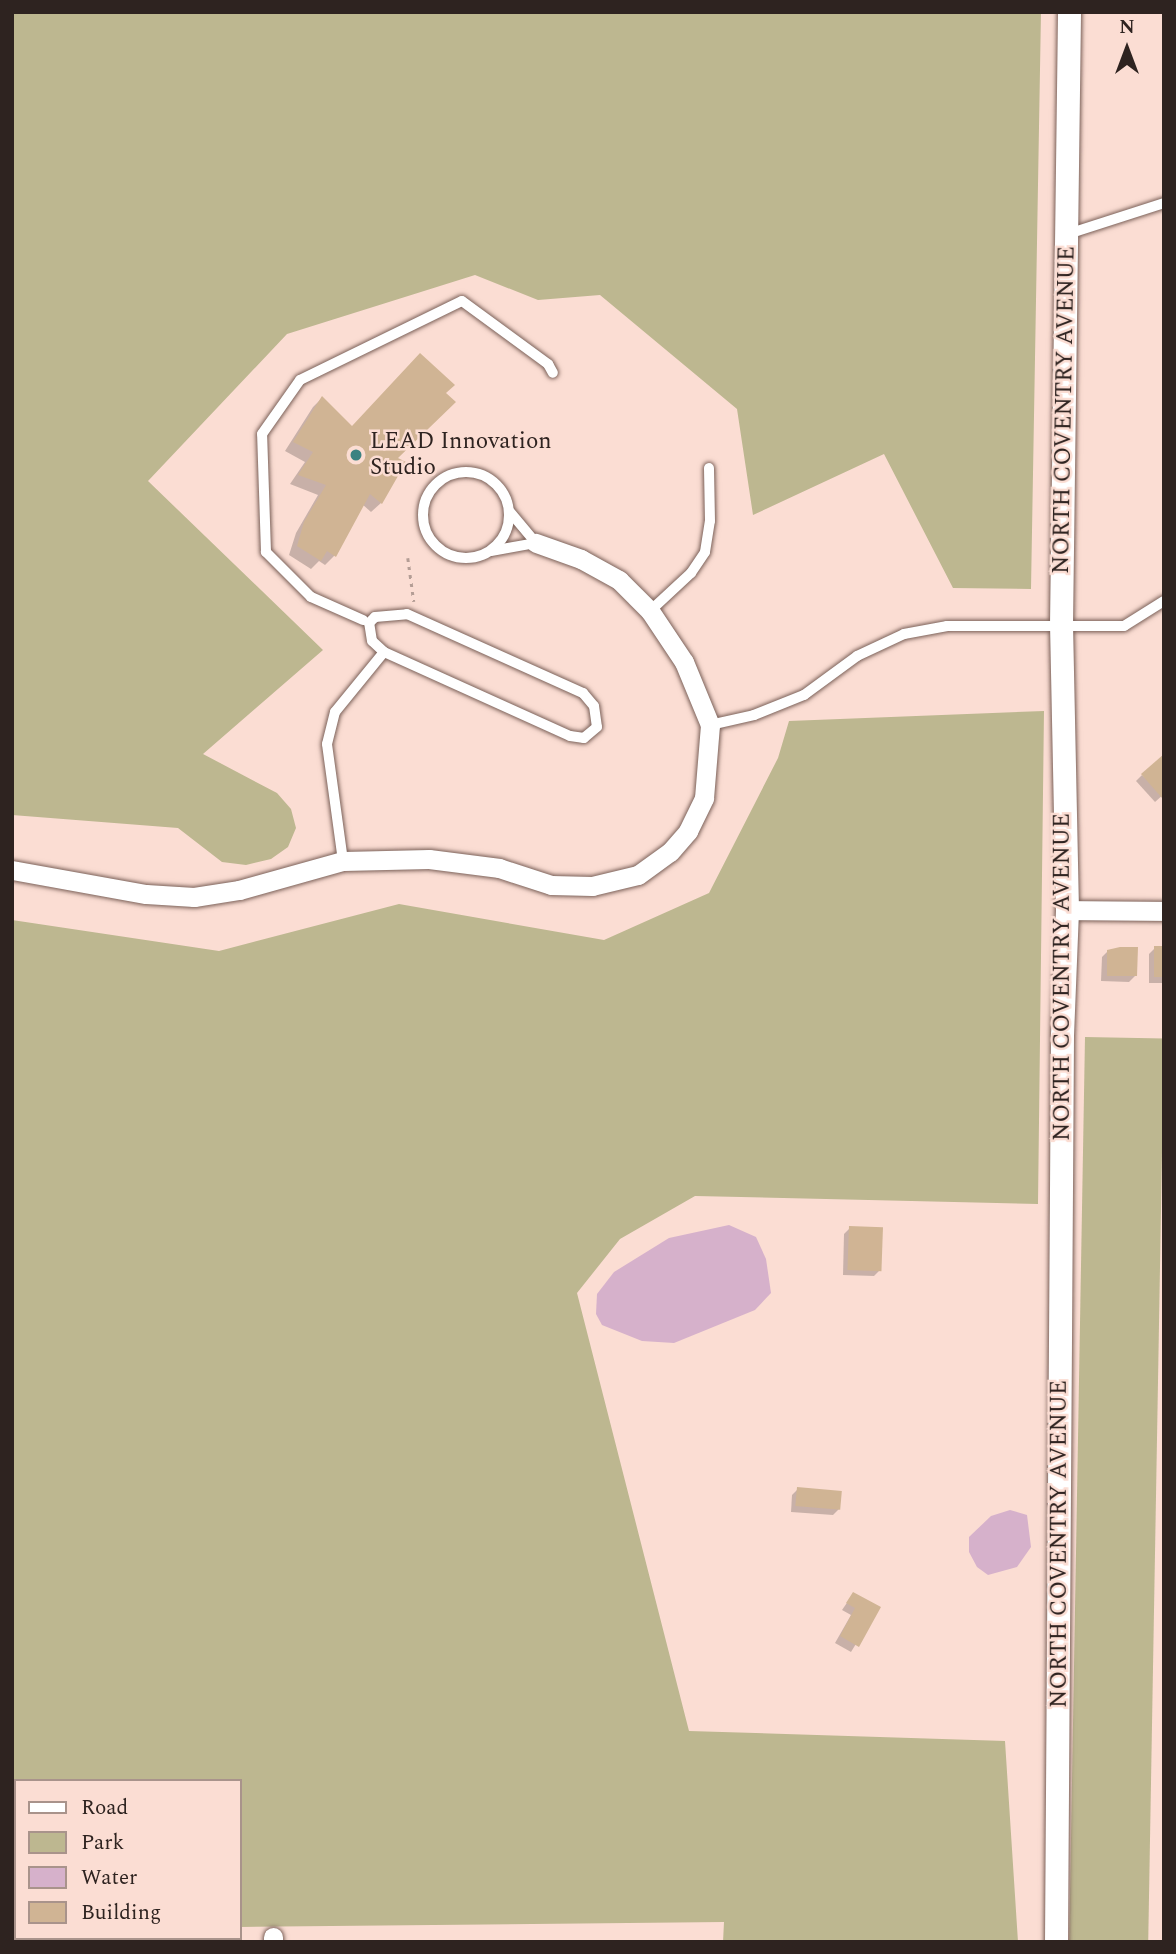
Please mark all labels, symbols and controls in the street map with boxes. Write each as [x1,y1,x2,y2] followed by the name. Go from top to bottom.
[1119,13,1135,42] text: N
[1092,14,1162,84] north arrow
[1048,246,1082,574] street label: NORTH COVENTRY AVENUE
[370,428,552,482] place label: LEAD Innovation Studio
[348,447,364,463] marker: LEAD Innovation Studio
[1049,813,1077,1141] street label: NORTH COVENTRY AVENUE
[1046,1380,1074,1708] street label: NORTH COVENTRY AVENUE
[14,1779,242,1940] legend
[81,1792,128,1824] text: Road
[81,1827,124,1859] text: Park
[81,1862,137,1894] text: Water
[81,1897,161,1929] text: Building

